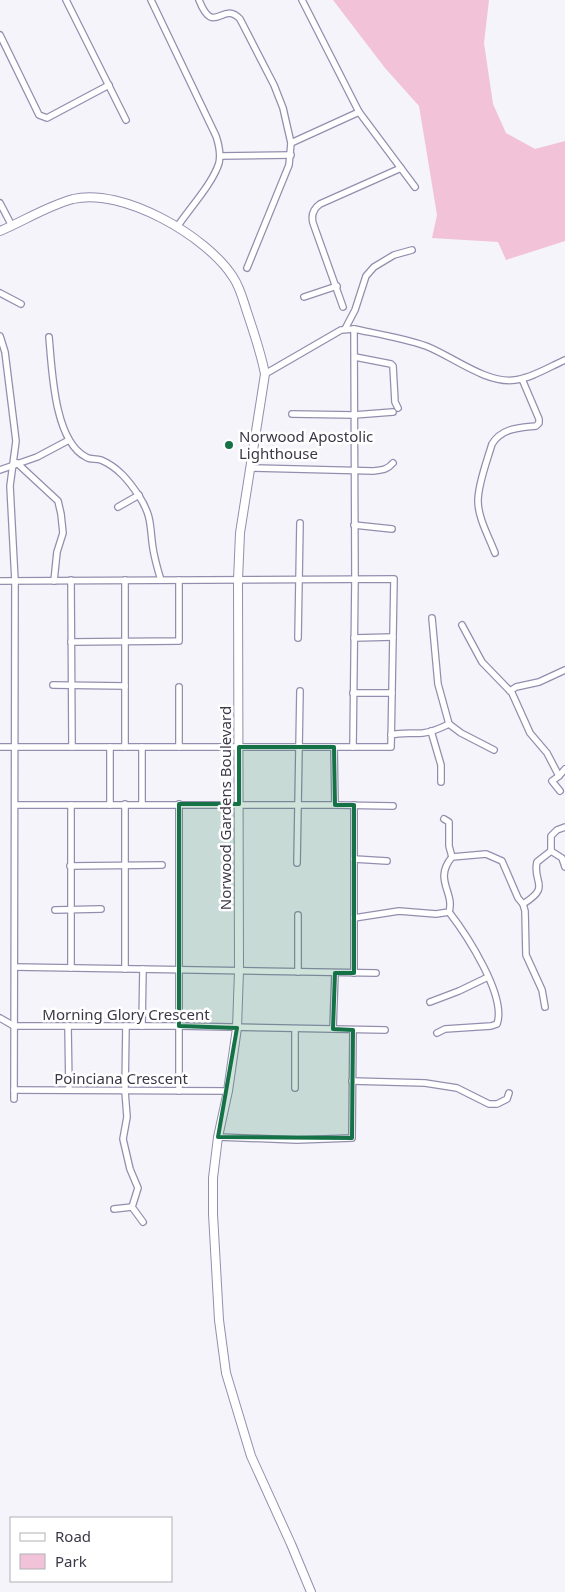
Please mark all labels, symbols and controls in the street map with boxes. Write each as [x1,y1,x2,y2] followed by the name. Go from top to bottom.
[239,426,373,463] place label: Norwood Apostolic Lighthouse
[223,439,235,451] marker: Norwood Apostolic Lighthouse
[215,706,235,910] street label: Norwood Gardens Boulevard
[42,1004,210,1024] street label: Morning Glory Crescent
[54,1068,188,1088] street label: Poinciana Crescent
[10,1517,172,1582] legend
[55,1526,91,1546] text: Road
[55,1551,87,1571] text: Park

